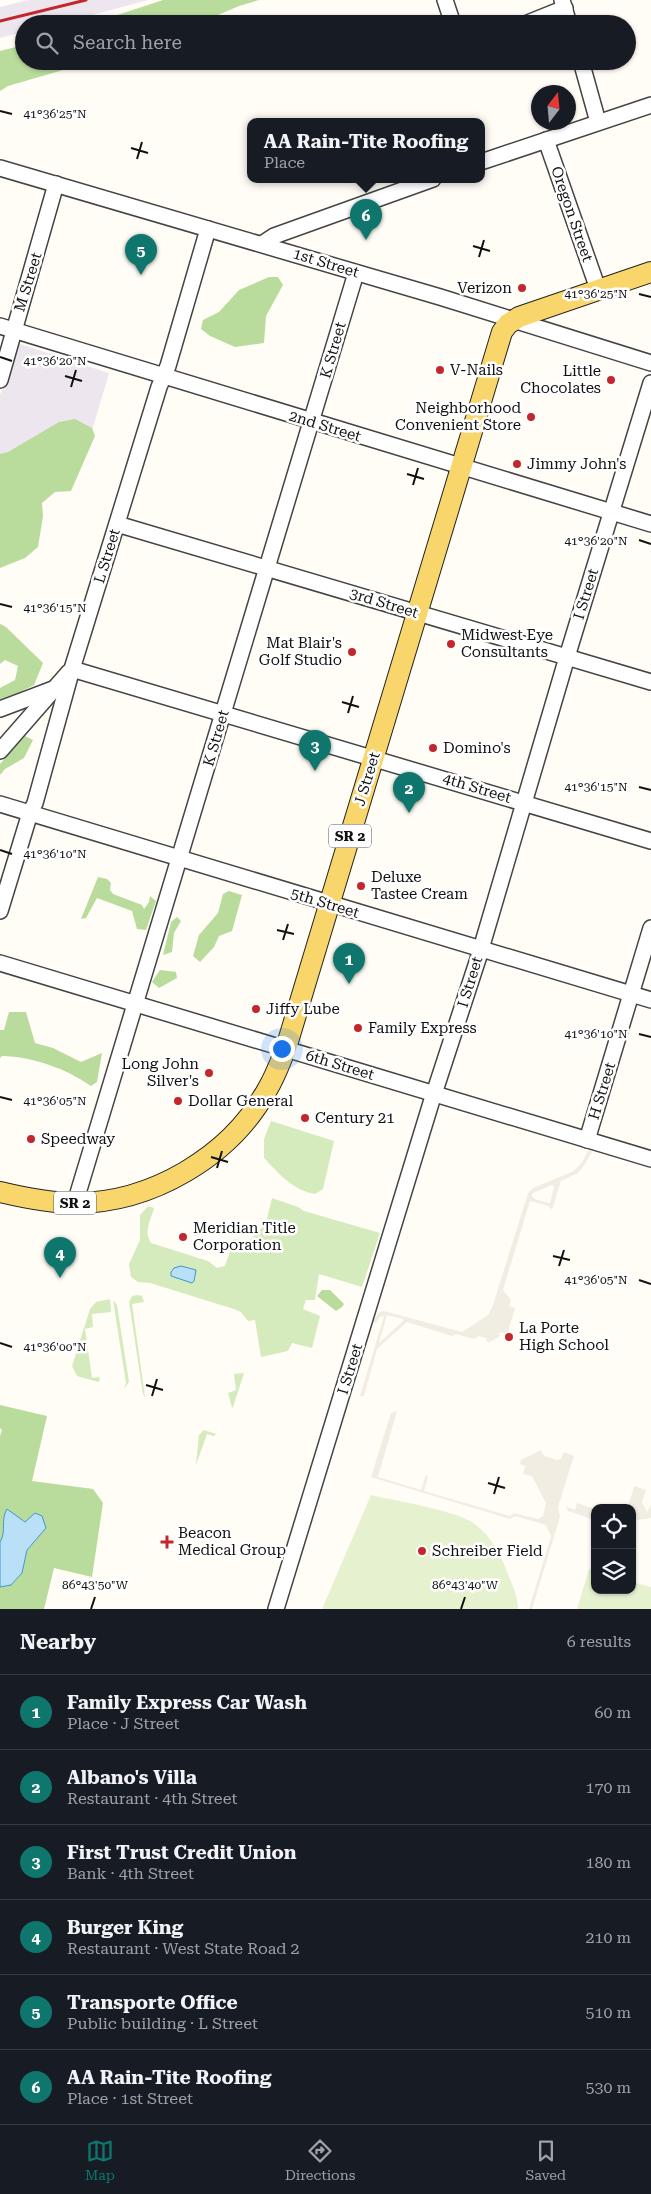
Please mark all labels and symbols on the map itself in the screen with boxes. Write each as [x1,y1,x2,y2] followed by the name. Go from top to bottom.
[531,85,576,130] north arrow
[23,107,87,121] text: 41°36'25"N
[547,164,597,265] street label: Oregon Street
[350,199,382,240] pin: 6
[125,234,157,275] pin: 5
[291,244,362,282] street label: 1st Street
[10,250,46,314] street label: M Street
[457,279,512,297] place label: Verizon
[516,282,528,294] marker: Verizon
[564,287,628,301] text: 41°36'25"N
[316,319,350,380] street label: K Street
[23,354,87,368] text: 41°36'20"N
[450,361,503,379] place label: V-Nails
[520,362,601,397] place label: Little Chocolates
[434,364,446,376] marker: V-Nails
[605,374,617,386] marker: Little Chocolates
[395,399,521,434] place label: Neighborhood Convenient Store
[287,407,364,446] street label: 2nd Street
[525,411,537,423] marker: Neighborhood Convenient Store
[527,455,626,473] place label: Jimmy John's
[511,458,523,470] marker: Jimmy John's
[90,526,124,585] street label: L Street
[564,534,628,548] text: 41°36'20"N
[570,566,602,622] street label: I Street
[347,584,421,622] street label: 3rd Street
[23,601,87,615] text: 41°36'15"N
[461,626,553,661] place label: Midwest Eye Consultants
[259,634,342,669] place label: Mat Blair's Golf Studio
[445,638,457,650] marker: Midwest Eye Consultants
[346,646,358,658] marker: Mat Blair's Golf Studio
[199,707,233,768] street label: K Street
[299,730,331,771] pin: 3
[443,739,511,757] place label: Domino's
[427,742,439,754] marker: Domino's
[350,750,384,808] street label: J Street
[441,769,514,807] street label: 4th Street
[393,772,425,813] pin: 2
[564,780,628,794] text: 41°36'15"N
[329,824,371,848] road number: SR 2
[23,847,87,861] text: 41°36'10"N
[371,868,468,903] place label: Deluxe Tastee Cream
[355,880,367,892] marker: Deluxe Tastee Cream
[289,884,362,922] street label: 5th Street
[333,943,365,984] pin: 1
[454,954,486,1010] street label: I Street
[266,1000,340,1018] place label: Jiffy Lube
[250,1003,262,1015] marker: Jiffy Lube
[368,1019,477,1037] place label: Family Express
[352,1022,364,1034] marker: Family Express
[564,1027,628,1041] text: 41°36'10"N
[269,1036,295,1062] your location
[304,1046,377,1084] street label: 6th Street
[122,1055,199,1090] place label: Long John Silver's
[585,1060,619,1122] street label: H Street
[203,1067,215,1079] marker: Long John Silver's
[188,1092,294,1110] place label: Dollar General
[23,1094,87,1108] text: 41°36'05"N
[172,1095,184,1107] marker: Dollar General
[315,1109,395,1127] place label: Century 21
[299,1112,311,1124] marker: Century 21
[41,1130,115,1148] place label: Speedway
[25,1133,37,1145] marker: Speedway
[54,1192,96,1214] road number: SR 2
[193,1219,296,1254] place label: Meridian Title Corporation
[177,1231,189,1243] marker: Meridian Title Corporation
[44,1237,76,1278] pin: 4
[564,1273,628,1287] text: 41°36'05"N
[519,1319,609,1354] place label: La Porte High School
[503,1331,515,1343] marker: La Porte High School
[23,1340,87,1354] text: 41°36'00"N
[334,1341,366,1397] street label: I Street
[178,1524,286,1559] place label: Beacon Medical Group
[160,1535,174,1549] marker: Beacon Medical Group
[432,1542,543,1560] place label: Schreiber Field
[416,1545,428,1557] marker: Schreiber Field
[62,1578,129,1592] text: 86°43'50"W
[432,1578,499,1592] text: 86°43'40"W

